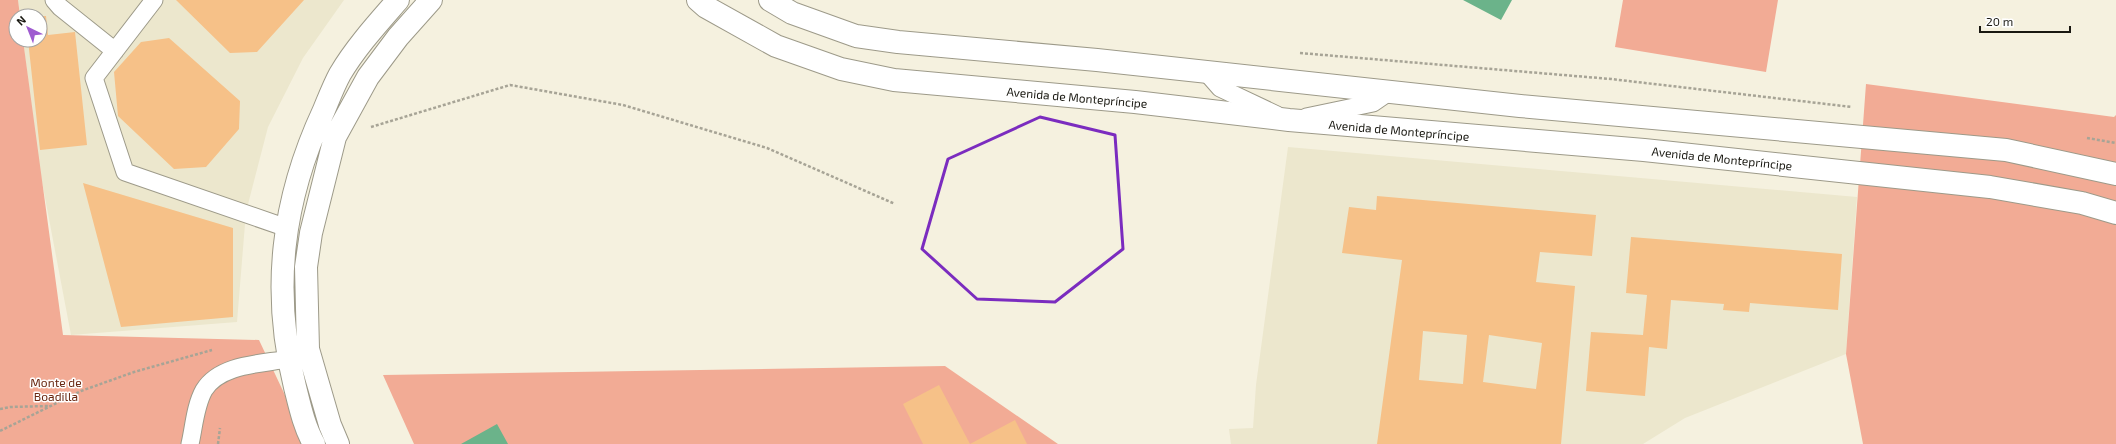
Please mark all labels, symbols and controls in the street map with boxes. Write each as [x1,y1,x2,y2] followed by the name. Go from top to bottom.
[8,8,48,48] north arrow
[1980,8,2070,34] scale bar
[13,13,28,28] text: N
[1986,14,2013,28] text: 20 m
[1006,84,1148,110] street label: Avenida de Montepríncipe
[1328,117,1470,143] street label: Avenida de Montepríncipe
[1651,144,1793,172] street label: Avenida de Montepríncipe
[30,375,82,403] park label: Monte de Boadilla

